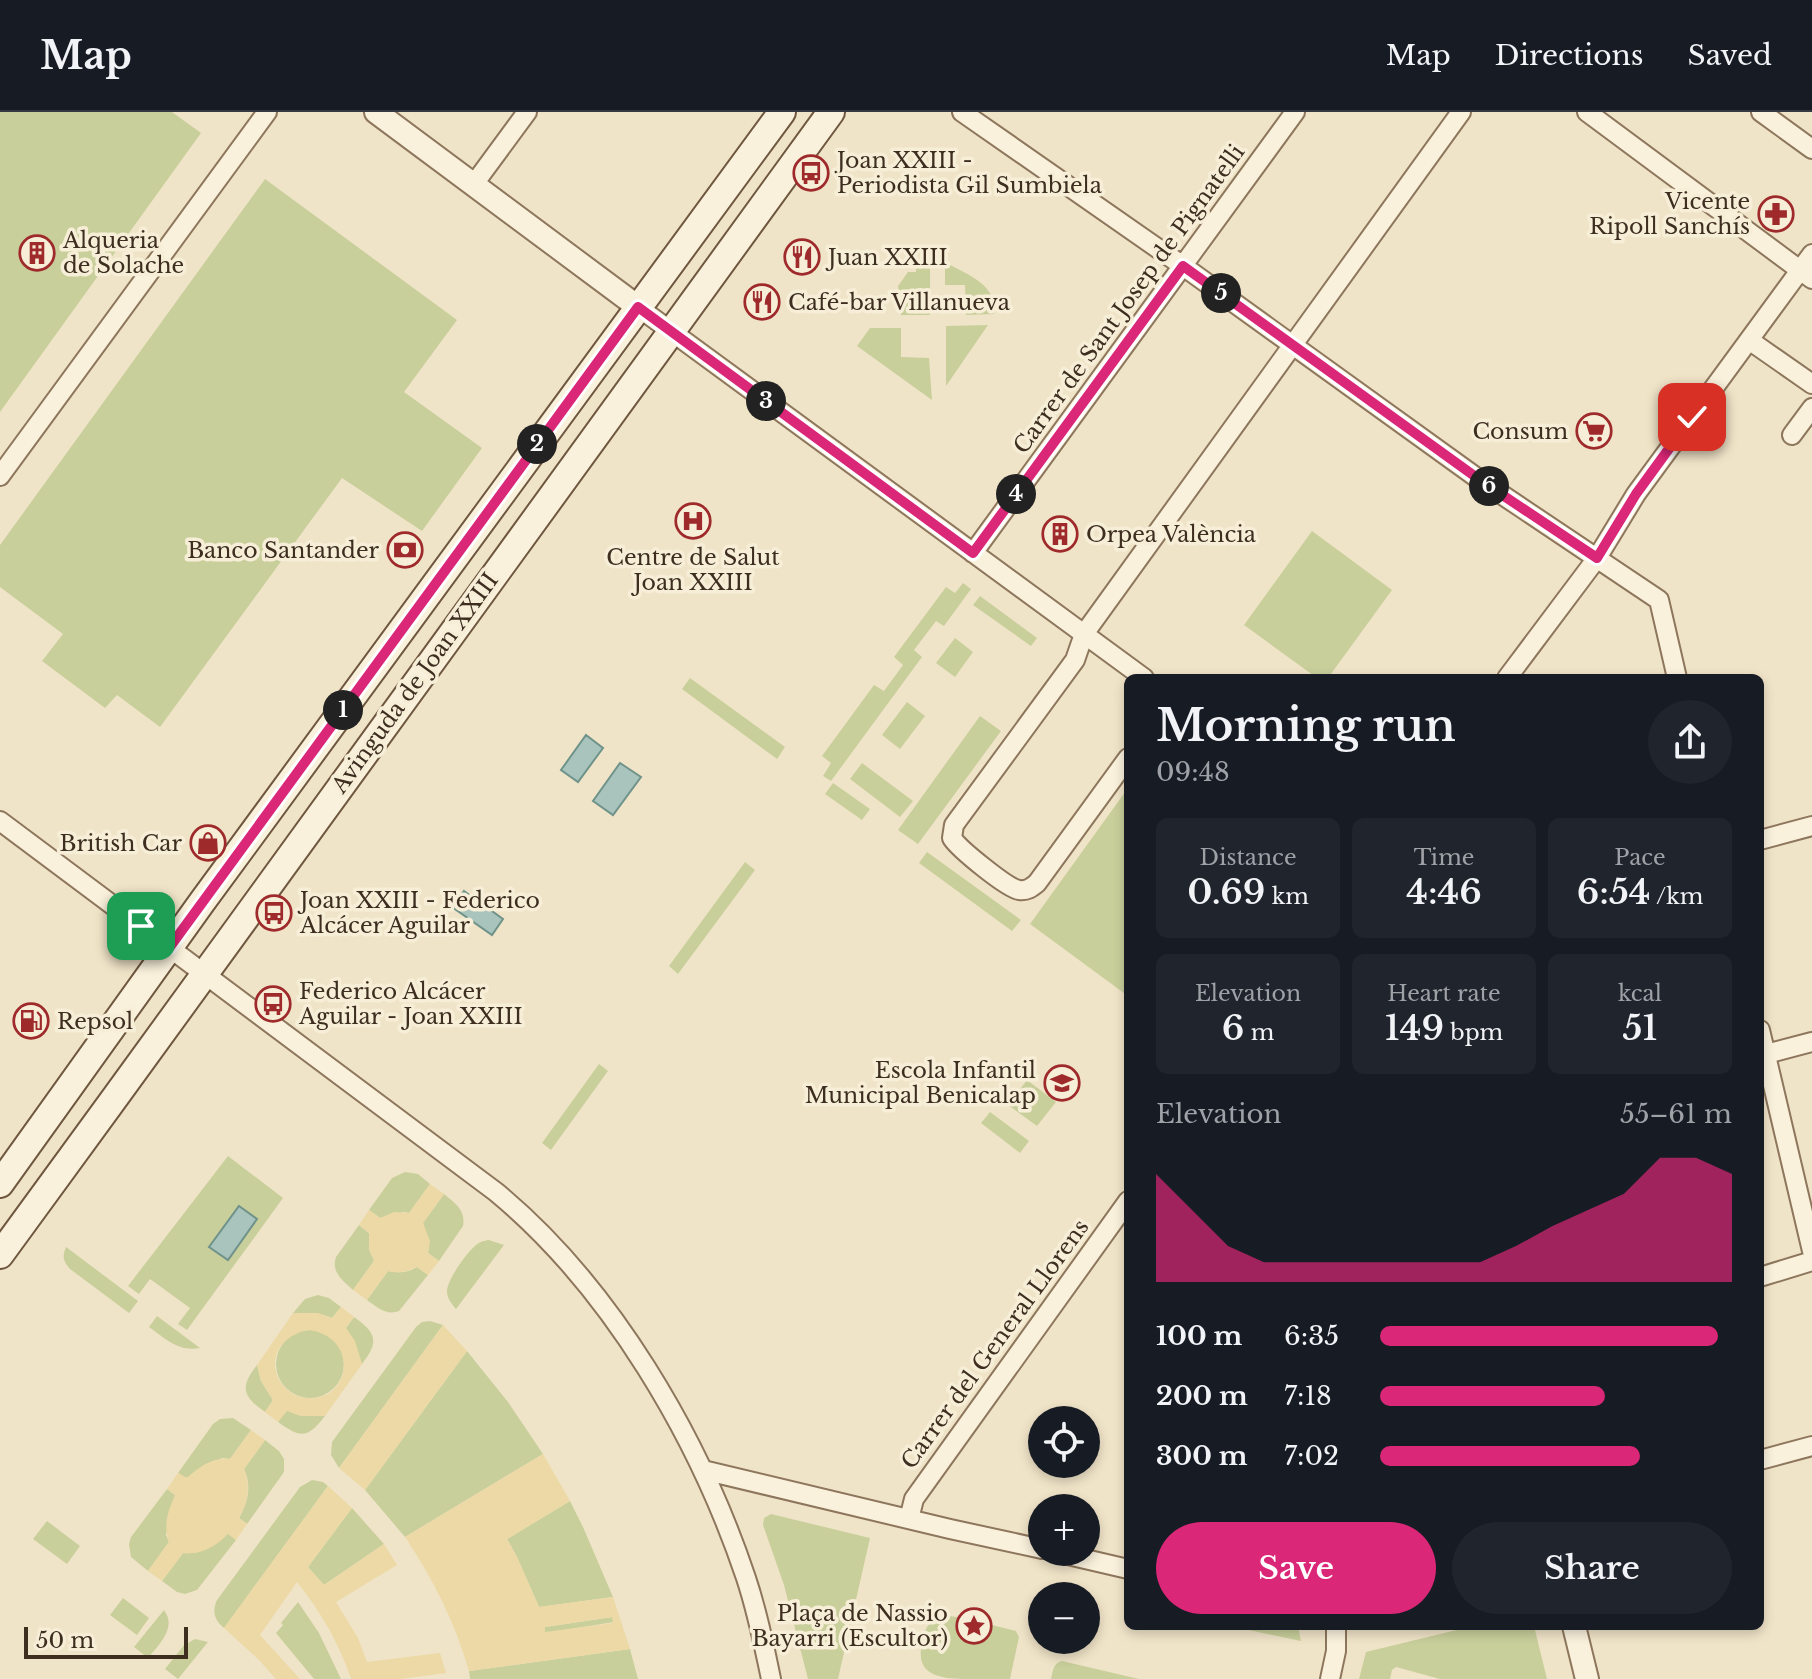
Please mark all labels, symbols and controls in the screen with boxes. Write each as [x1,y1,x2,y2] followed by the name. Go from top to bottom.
[40,32,132,79] text: Map
[1386,38,1451,73] text: Map
[1495,38,1644,73] text: Directions
[1688,38,1772,73] text: Saved
[1008,139,1251,459] street label: Carrer de Sant Josep de Pignatelli
[834,147,1103,199] place label: Joan XXIII - Periodista Gil Sumbiela
[792,154,830,192] bus stop icon: Joan XXIII - Periodista Gil Sumbiela
[1589,188,1750,240] place label: Vicente Ripoll Sanchís
[1757,195,1795,233] pharmacy icon: Vicente Ripoll Sanchís
[62,227,184,279] place label: Alqueria de Solache
[18,234,56,272] building icon: Alqueria de Solache
[783,238,821,276] restaurant icon: Juan XXIII
[825,244,948,271] place label: Juan XXIII
[1201,273,1241,313] pin: 5
[1214,279,1228,306] text: 5
[743,283,781,321] restaurant icon: Café-bar Villanueva
[788,289,1011,316] place label: Café-bar Villanueva
[746,381,786,421] pin: 3
[1658,383,1726,451] pin
[759,387,773,414] text: 3
[1670,395,1714,439] icon: check
[1575,412,1613,450] supermarket icon: Consum
[1472,418,1568,445] place label: Consum
[517,424,557,464] pin: 2
[530,430,544,457] text: 2
[1469,466,1509,506] pin: 6
[1482,472,1496,499] text: 6
[996,474,1036,514] pin: 4
[1009,480,1023,507] text: 4
[674,502,712,540] hospital icon: Centre de Salut Joan XXIII
[1041,515,1079,553] building icon: Orpea València
[1086,521,1257,548] place label: Orpea València
[386,531,424,569] bank icon: Banco Santander
[187,537,379,564] place label: Banco Santander
[606,544,780,596] place label: Centre de Salut Joan XXIII
[325,568,504,799] street label: Avinguda de Joan XXIII
[323,690,363,730] pin: 1
[338,696,348,723] text: 1
[1156,698,1456,753] text: Morning run
[1648,700,1732,784] button: share
[1156,756,1230,788] text: 09:48
[189,824,227,862] shop icon: British Car
[60,830,183,857] place label: British Car
[1200,844,1297,871] text: Distance
[1414,844,1474,871] text: Time
[1614,844,1666,871] text: Pace
[1187,871,1265,913] text: 0.69
[1406,871,1482,913] text: 4:46
[1577,871,1651,913] text: 6:54
[1265,883,1309,910] text: km
[1651,883,1703,910] text: /km
[297,887,540,939] place label: Joan XXIII - Federico Alcácer Aguilar
[107,892,175,960] pin
[255,894,293,932] bus stop icon: Joan XXIII - Federico Alcácer Aguilar
[119,904,163,948] icon: arrive
[298,978,523,1030] place label: Federico Alcácer Aguilar - Joan XXIII
[1195,980,1301,1007] text: Elevation
[1387,980,1501,1007] text: Heart rate
[1618,980,1662,1007] text: kcal
[254,985,292,1023] bus stop icon: Federico Alcácer Aguilar - Joan XXIII
[12,1002,50,1040] fuel station icon: Repsol
[1222,1007,1244,1049] text: 6
[1385,1007,1444,1049] text: 149
[1623,1007,1657,1049] text: 51
[57,1008,133,1035] place label: Repsol
[1244,1019,1274,1046] text: m
[1444,1019,1503,1046] text: bpm
[805,1057,1036,1109] place label: Escola Infantil Municipal Benicalap
[1043,1064,1081,1102] school or university icon: Escola Infantil Municipal Benicalap
[1156,1098,1282,1130] text: Elevation
[1620,1098,1732,1130] text: 55–61 m
[895,1214,1095,1474] street label: Carrer del General Llorens
[1156,1320,1242,1352] text: 100 m
[1284,1320,1339,1352] text: 6:35
[1156,1380,1248,1412] text: 200 m
[1284,1380,1332,1412] text: 7:18
[1028,1406,1100,1654] map controls
[1028,1406,1100,1478] button: locate
[1156,1440,1248,1472] text: 300 m
[1284,1440,1339,1472] text: 7:02
[1028,1494,1100,1566] button: +
[1156,1522,1436,1614] button: Save
[1452,1522,1732,1614] button: Share
[1028,1582,1100,1654] button: −
[752,1600,948,1652] place label: Plaça de Nassio Bayarri (Escultor)
[955,1607,993,1645] place icon: Plaça de Nassio Bayarri (Escultor)
[24,1623,188,1659] scale bar
[36,1627,94,1654] text: 50 m

